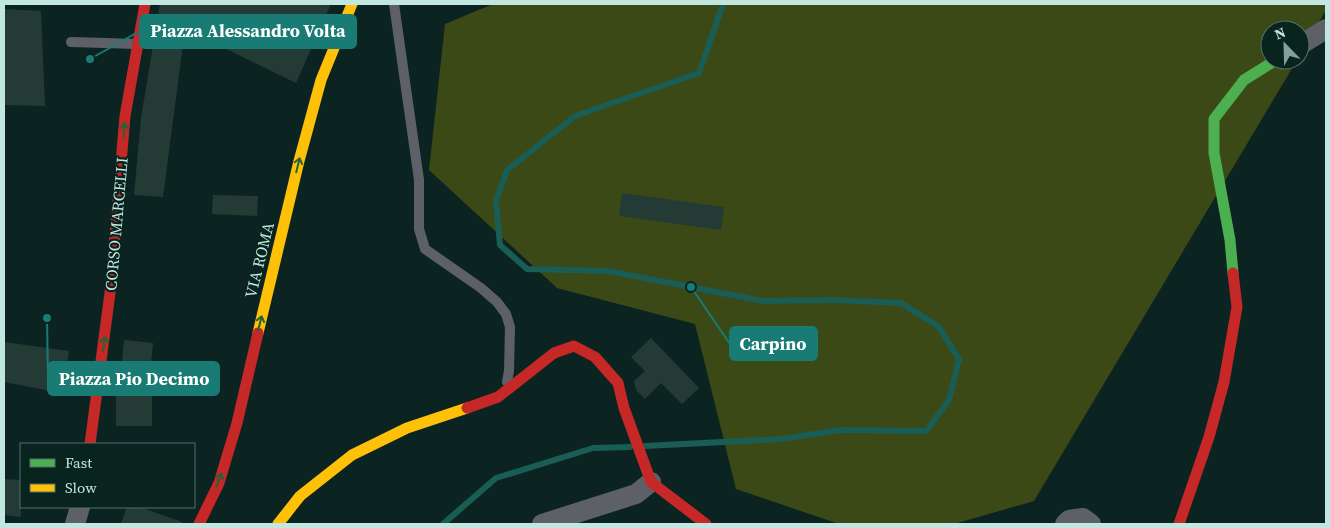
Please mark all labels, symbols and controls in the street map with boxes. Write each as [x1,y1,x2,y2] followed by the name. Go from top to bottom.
[140,15,356,48] callout: Piazza Alessandro Volta
[150,18,346,43] text: Piazza Alessandro Volta
[1260,20,1310,70] north arrow
[1271,22,1289,44] text: N
[119,122,129,138] one-way arrow
[99,156,133,292] street label: CORSO MARCELLI
[294,157,304,173] one-way arrow
[239,220,279,300] street label: VIA ROMA
[256,315,265,331] one-way arrow
[730,327,817,360] callout: Carpino
[739,331,807,356] text: Carpino
[99,336,109,352] one-way arrow
[48,362,219,395] callout: Piazza Pio Decimo
[59,366,209,391] text: Piazza Pio Decimo
[20,443,195,508] legend
[65,452,92,473] text: Fast
[215,473,224,488] one-way arrow
[65,477,97,498] text: Slow

